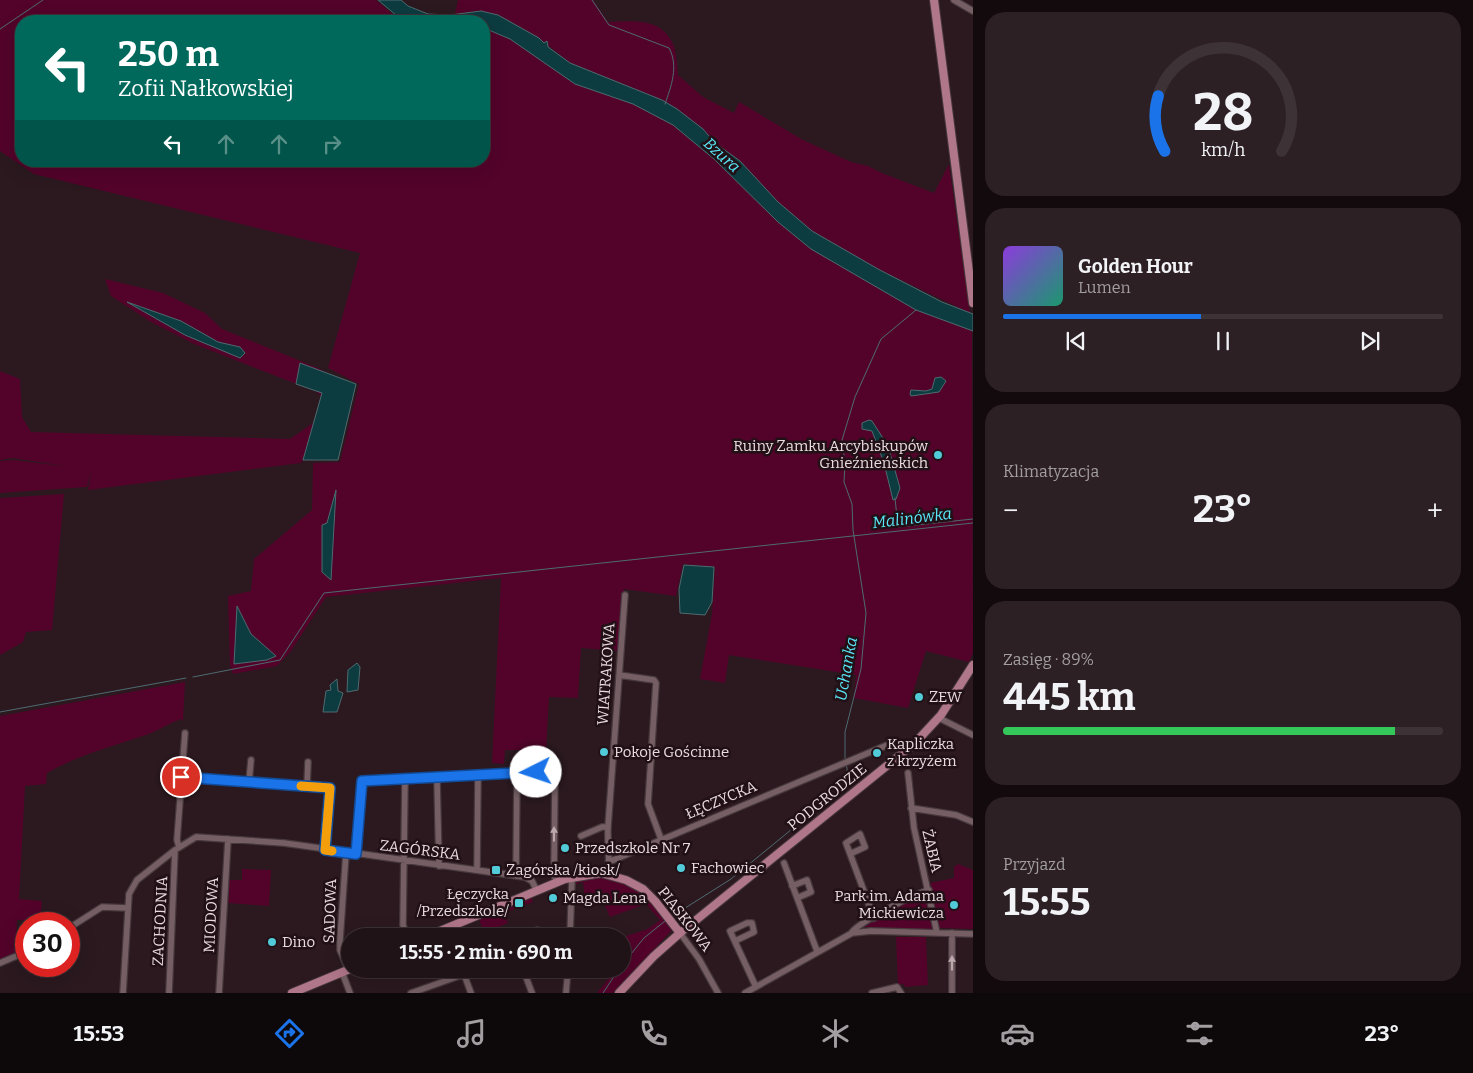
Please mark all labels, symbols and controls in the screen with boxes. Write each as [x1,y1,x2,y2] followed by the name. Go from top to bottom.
[118,33,219,75] text: 250 m
[35,35,100,100] icon: left
[118,75,294,102] text: Zofii Nałkowskiej
[1193,81,1253,144] text: 28
[159,130,187,158] icon: left
[212,130,240,158] icon: ahead
[265,130,293,158] icon: ahead
[318,130,346,158] icon: right
[700,134,744,176] water label: Bzura
[1201,139,1245,161] text: km/h
[1078,255,1193,278] text: Golden Hour
[1078,278,1131,297] text: Lumen
[1062,327,1090,355] icon: previous
[1209,327,1237,355] icon: pause
[1356,327,1384,355] icon: next
[733,437,929,472] place label: Ruiny Zamku Arcybiskupów Gnieźnieńskich
[932,449,944,461] marker: Ruiny Zamku Arcybiskupów Gnieźnieńskich
[1003,462,1099,481] text: Klimatyzacja
[1193,486,1253,532] text: 23°
[1003,494,1018,527] text: −
[1427,494,1443,527] text: +
[871,504,953,532] water label: Malinówka
[593,622,619,726] street label: WIATRAKOWA
[831,635,861,703] water label: Uchanka
[1003,650,1094,669] text: Zasięg · 89%
[1003,674,1136,720] text: 445 km
[929,688,963,706] place label: ZEW
[913,691,925,703] marker: ZEW
[887,735,957,770] place label: Kapliczka z krzyżem
[614,743,729,761] place label: Pokoje Gościnne
[509,745,561,797] position arrow
[598,746,610,758] marker: Pokoje Gościnne
[871,747,883,759] marker: Kapliczka z krzyżem
[160,756,202,798] pin
[784,760,870,834] street label: PODGRODZIE
[167,763,195,791] icon: arrive
[683,777,760,823] street label: ŁĘCZYCKA
[550,826,558,842] one-way arrow
[918,828,946,875] street label: ŻABIA
[379,836,462,864] street label: ZAGÓRSKA
[575,839,691,857] place label: Przedszkole Nr 7
[559,842,571,854] marker: Przedszkole Nr 7
[1003,855,1065,874] text: Przyjazd
[691,859,765,877] place label: Fachowiec
[506,861,620,879] place label: Zagórska /kiosk/
[675,862,687,874] marker: Fachowiec
[490,864,502,876] marker: Zagórska /kiosk/
[149,875,171,966] street label: ZACHODNIA
[200,876,222,953] street label: MIODOWA
[320,878,340,944] street label: SADOWA
[1003,879,1091,925] text: 15:55
[654,883,716,955] street label: PIASKOWA
[417,885,509,920] place label: Łęczycka /Przedszkole/
[835,887,944,922] place label: Park im. Adama Mickiewicza
[563,889,646,907] place label: Magda Lena
[547,892,559,904] marker: Magda Lena
[513,897,525,909] marker: Łęczycka /Przedszkole/
[948,899,960,911] marker: Park im. Adama Mickiewicza
[15,912,80,977] speed limit sign: 30
[282,933,315,951] place label: Dino
[266,936,278,948] marker: Dino
[400,941,572,964] text: 15:55 · 2 min · 690 m
[948,955,956,971] one-way arrow
[272,1016,307,1051] icon: directions
[454,1016,489,1051] icon: music
[636,1016,671,1051] icon: phone
[818,1016,853,1051] icon: climate
[1000,1016,1035,1051] icon: car
[1182,1016,1217,1051] icon: filters
[74,1020,124,1047] text: 15:53
[1365,1020,1399,1047] text: 23°

